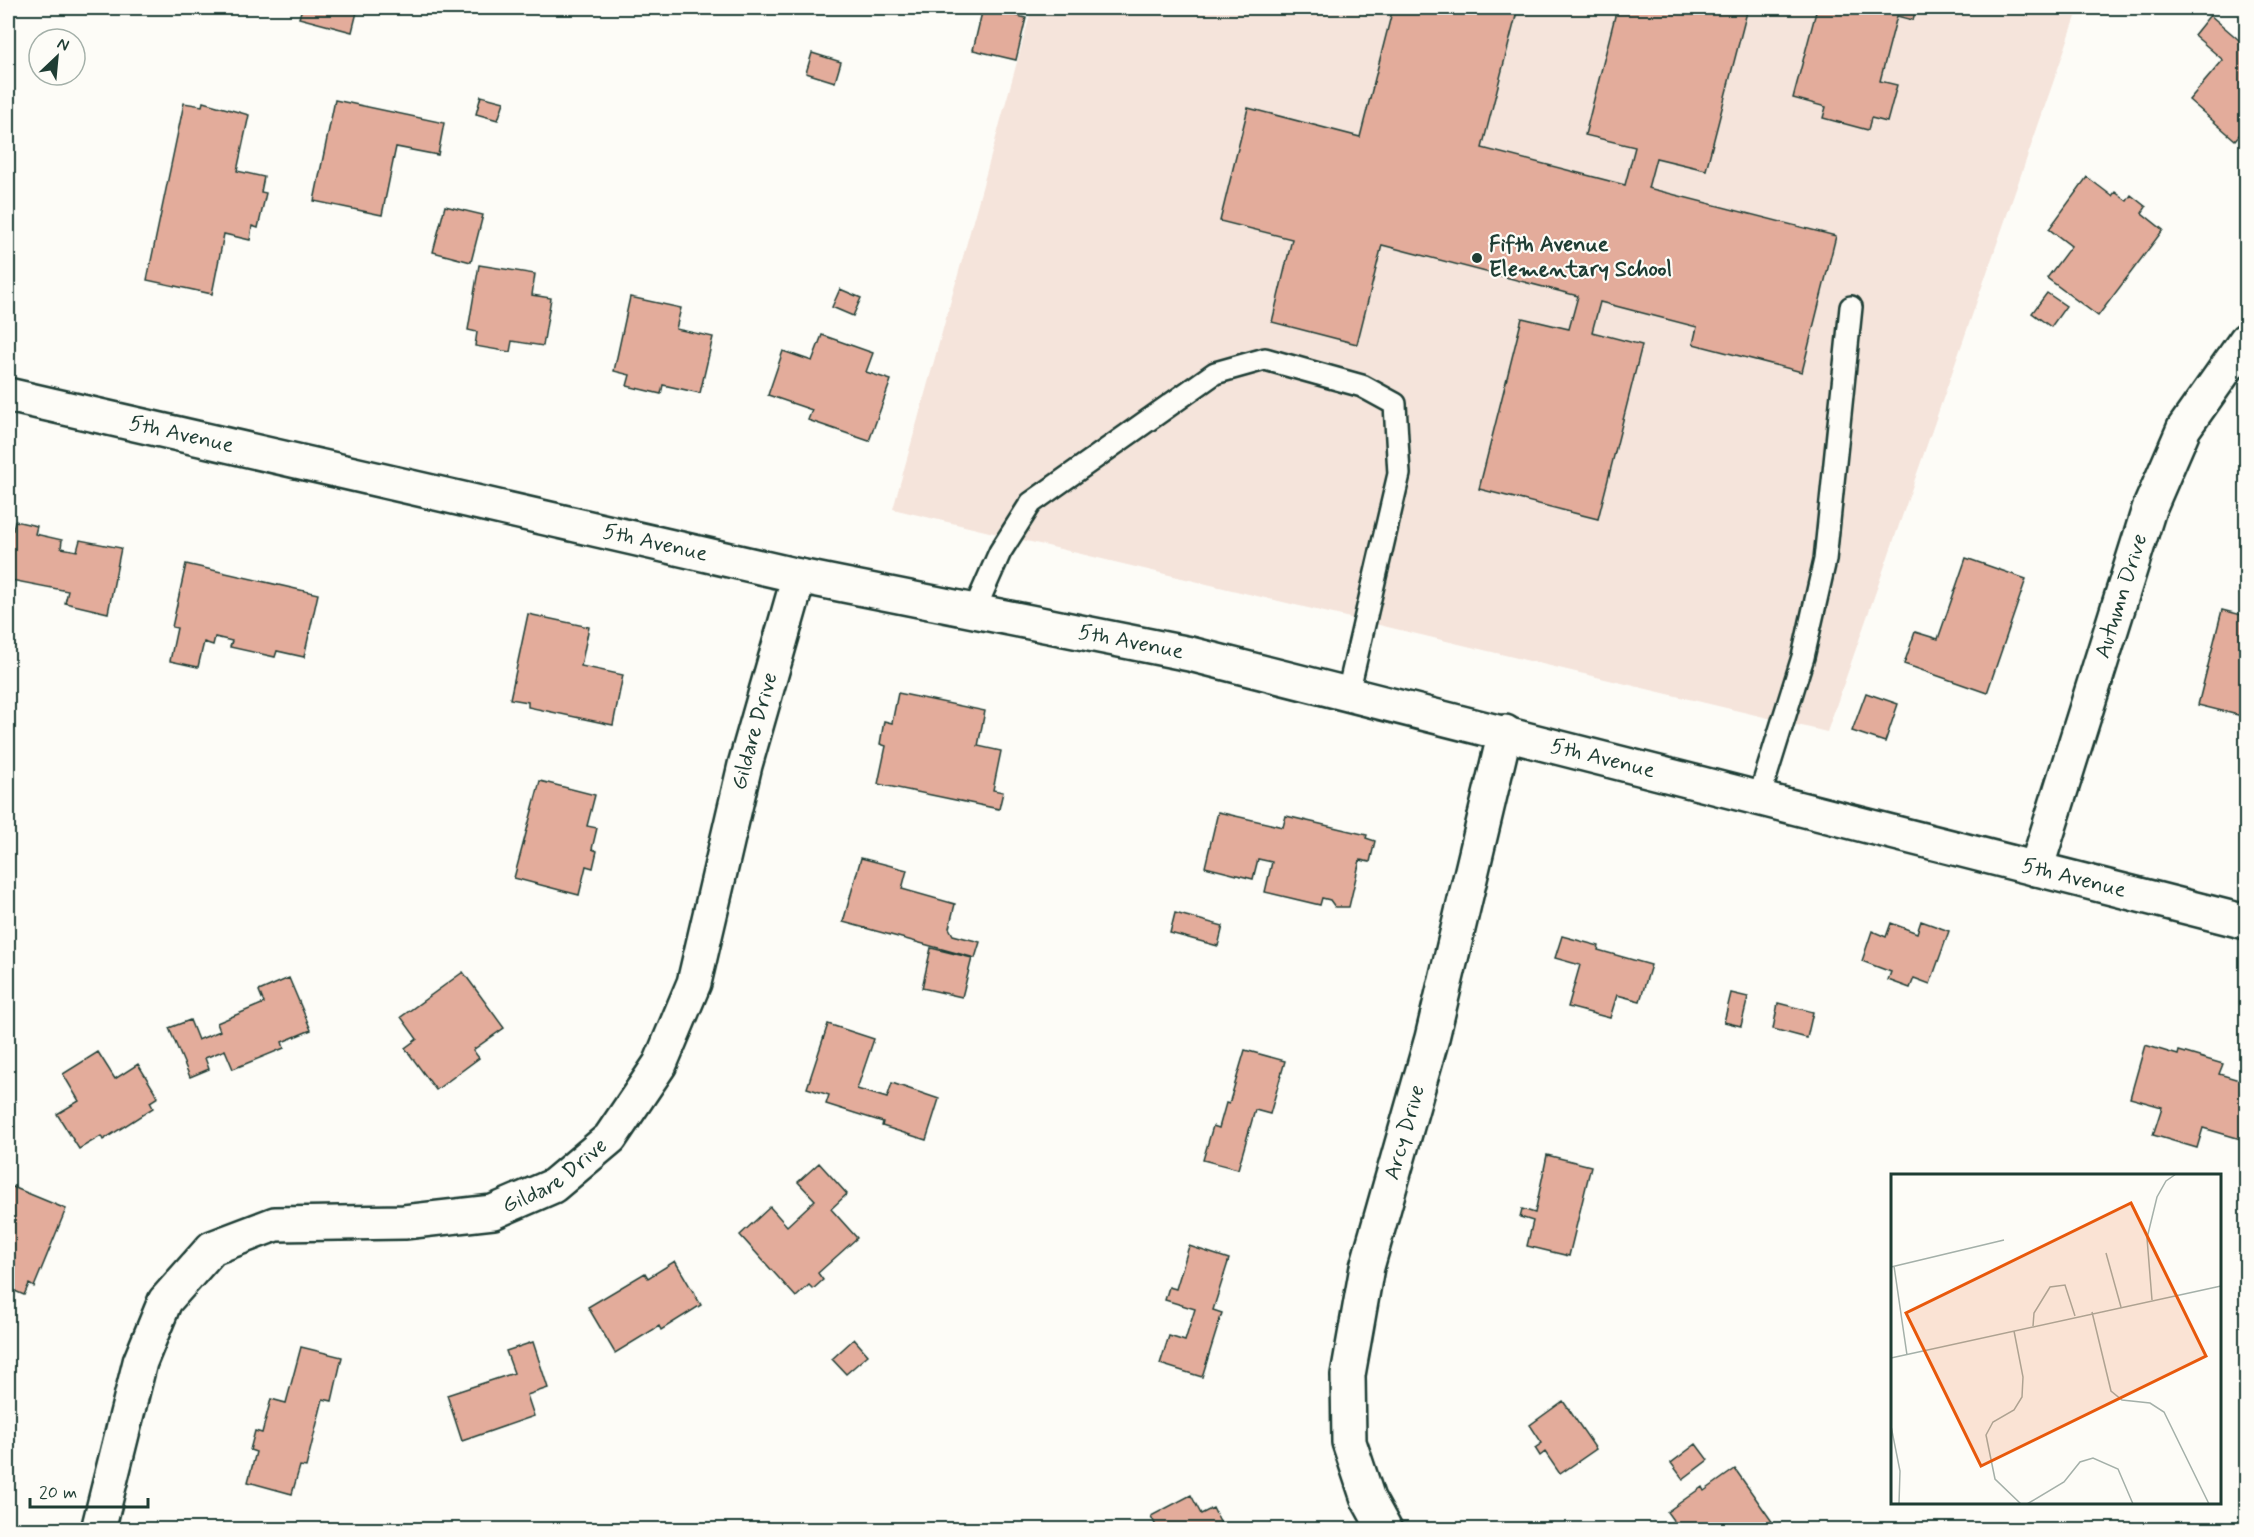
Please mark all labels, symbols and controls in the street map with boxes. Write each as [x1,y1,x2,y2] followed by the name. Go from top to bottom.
[27,27,87,87] north arrow
[54,33,72,57] text: N
[1489,231,1672,284] place label: Fifth Avenue Elementary School
[1470,251,1484,265] marker: Fifth Avenue Elementary School
[126,409,237,460] street label: 5th Avenue
[600,518,711,569] street label: 5th Avenue
[2089,530,2154,662] street label: Autumn Drive
[1076,618,1186,666] street label: 5th Avenue
[726,669,785,793] street label: Gildare Drive
[1548,732,1658,785] street label: 5th Avenue
[2019,852,2129,905] street label: 5th Avenue
[1378,1082,1432,1183] street label: Arcy Drive
[498,1132,613,1220] street label: Gildare Drive
[1891,1174,2221,1504] inset map
[30,1471,148,1509] scale bar
[39,1481,77,1505] text: 20 m

